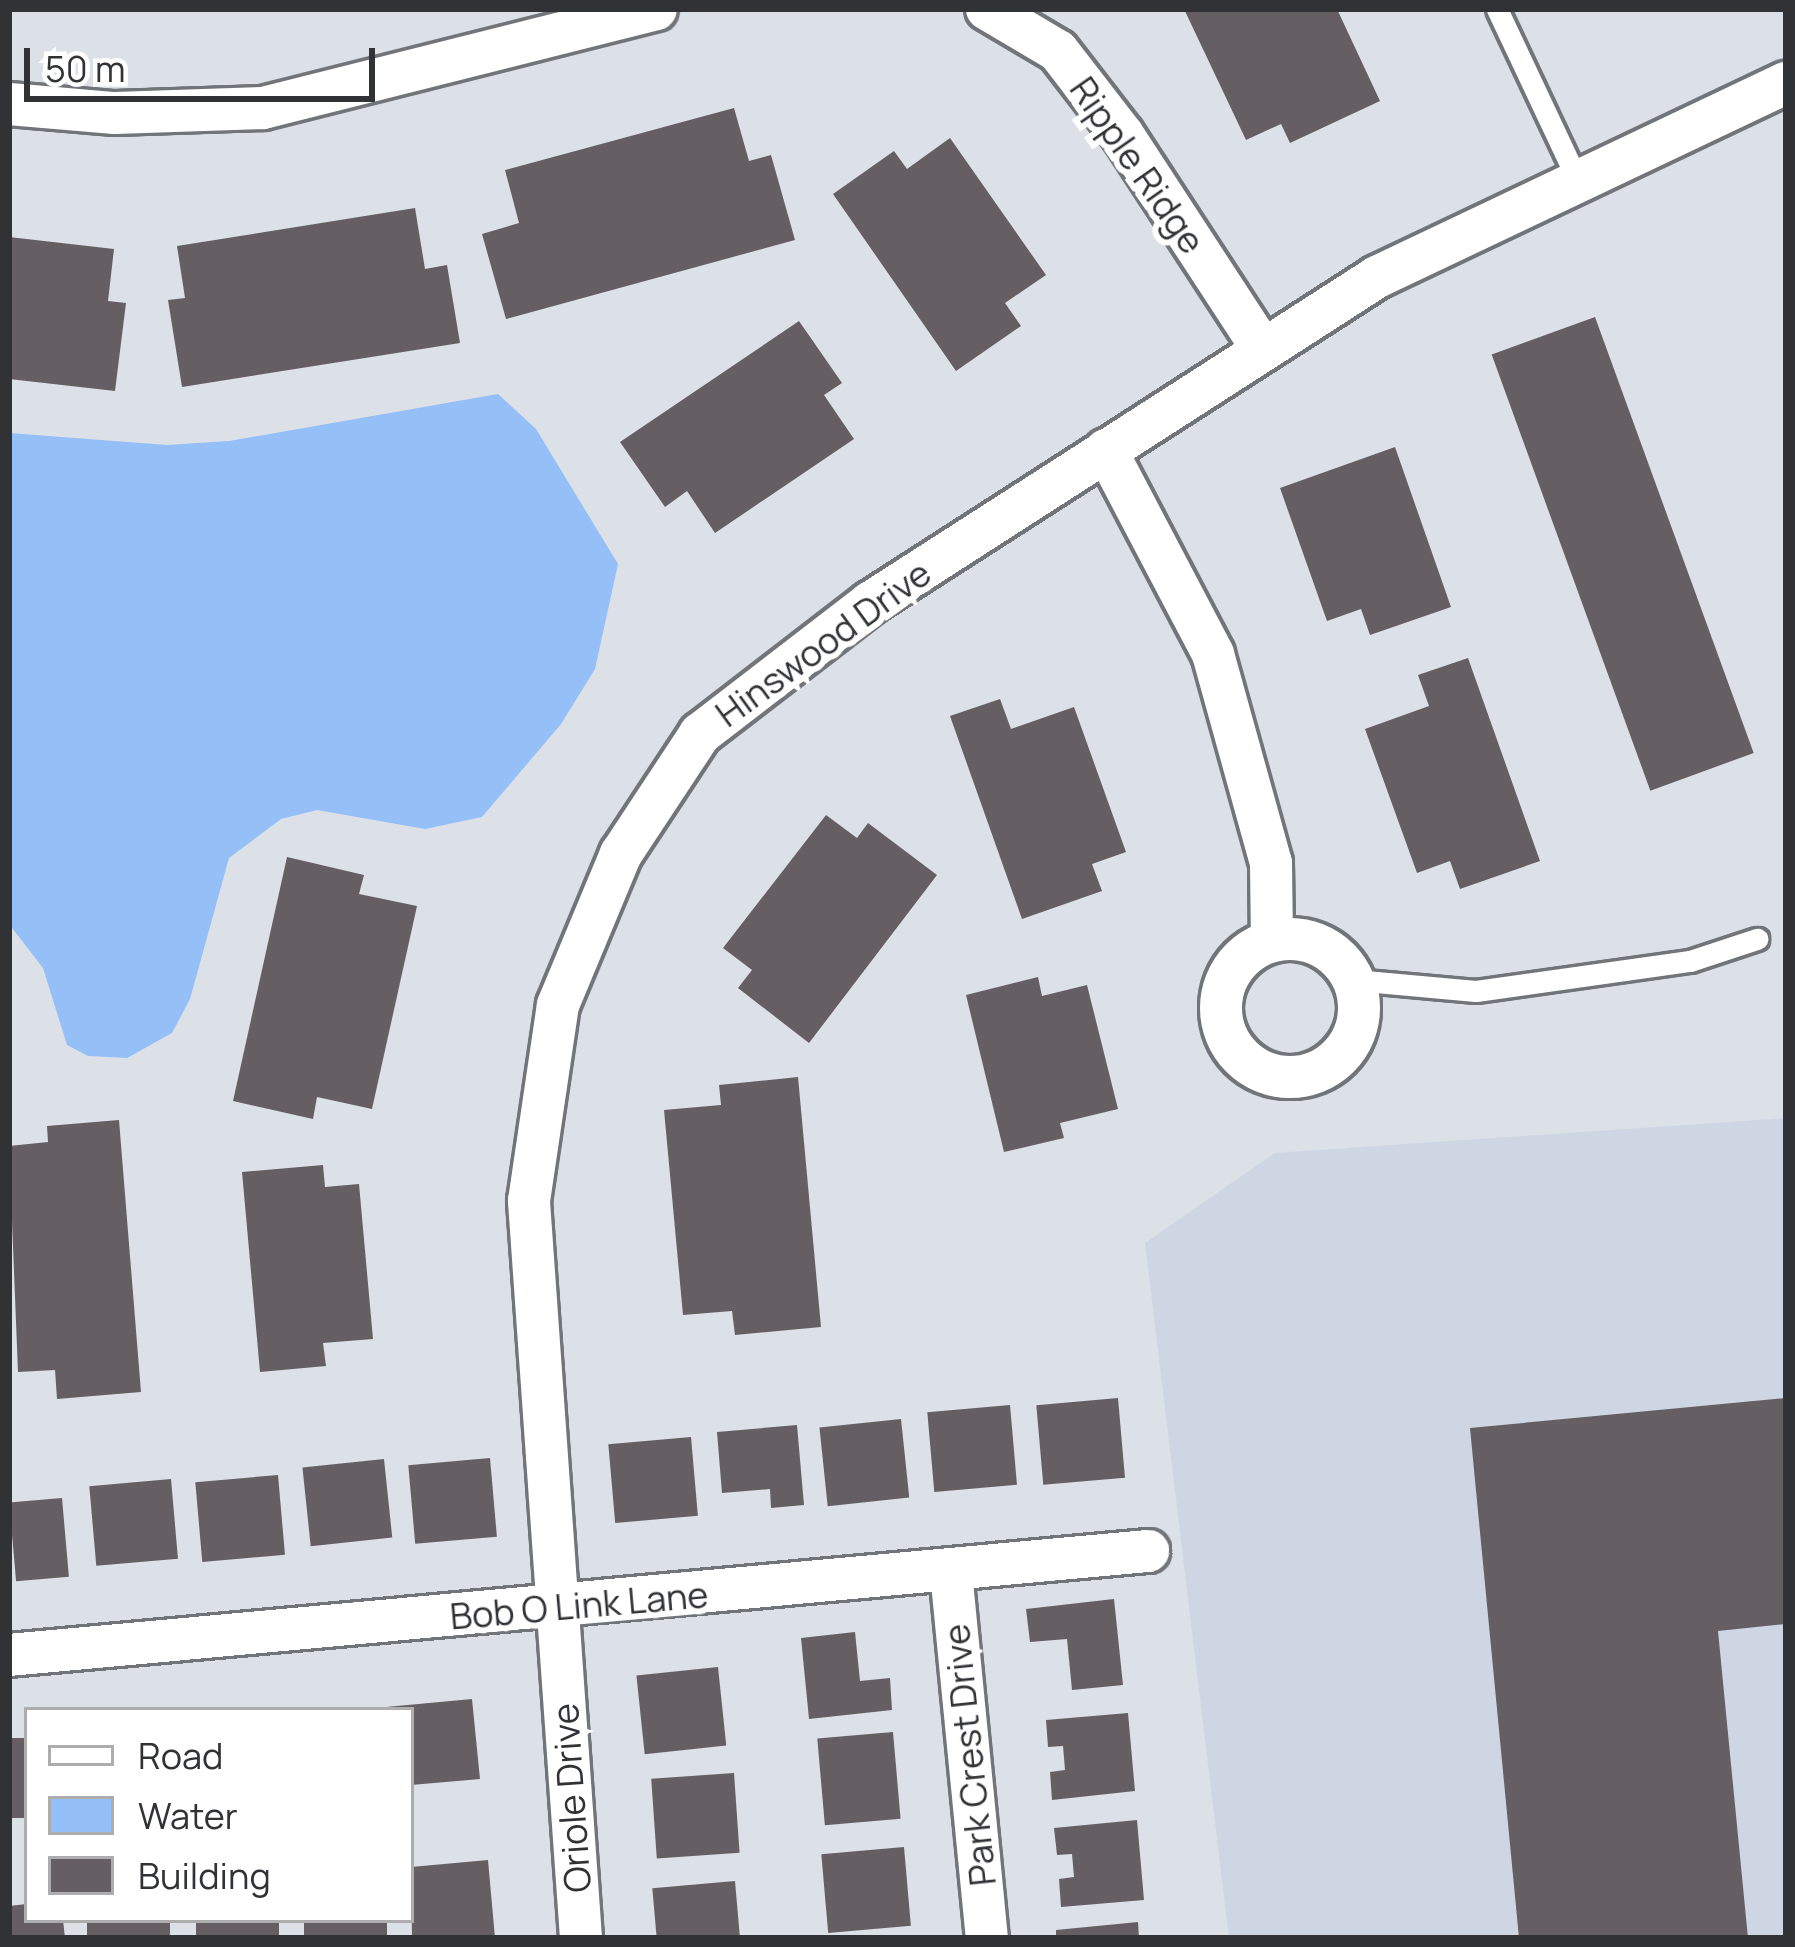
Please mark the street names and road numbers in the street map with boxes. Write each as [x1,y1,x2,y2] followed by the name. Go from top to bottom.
[1061,69,1215,261] street label: Ripple Ridge
[707,551,939,735] street label: Hinswood Drive
[448,1572,710,1638] street label: Bob O Link Lane
[934,1622,1004,1888] street label: Park Crest Drive
[543,1702,599,1894] street label: Oriole Drive

